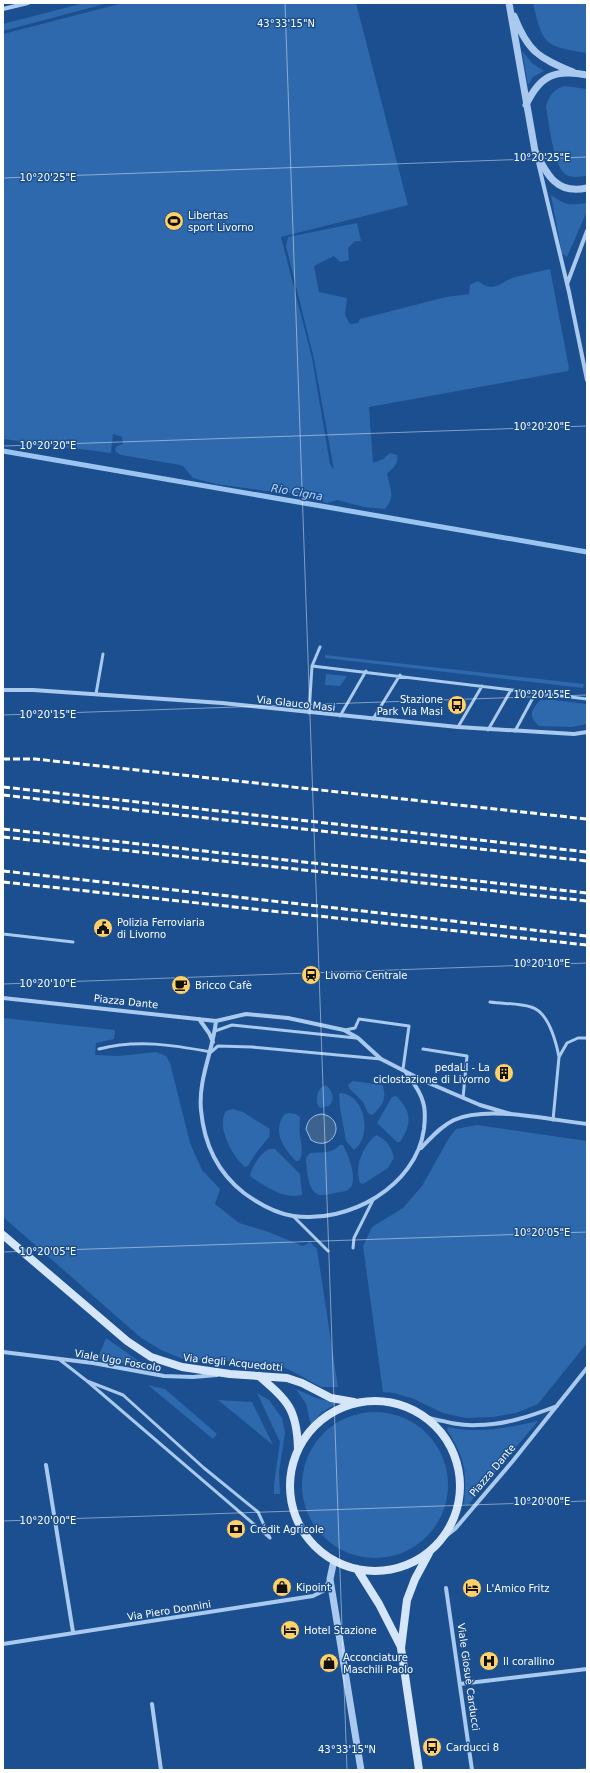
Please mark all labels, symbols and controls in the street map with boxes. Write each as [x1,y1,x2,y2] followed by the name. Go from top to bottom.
[257,18,315,29] text: 43°33'15"N
[514,152,570,163] text: 10°20'25"E
[20,172,76,183] text: 10°20'25"E
[163,210,185,232] sports icon: Libertas sport Livorno
[188,210,254,233] place label: Libertas sport Livorno
[514,421,570,432] text: 10°20'20"E
[20,440,76,451] text: 10°20'20"E
[270,482,324,503] water label: Rio Cigna
[514,689,570,700] text: 10°20'15"E
[256,694,336,713] street label: Via Glauco Masi
[377,694,443,717] place label: Stazione Park Via Masi
[446,694,468,716] bus stop icon: Stazione Park Via Masi
[20,709,76,720] text: 10°20'15"E
[92,917,114,939] public building icon: Polizia Ferroviaria di Livorno
[117,917,205,940] place label: Polizia Ferroviaria di Livorno
[514,958,570,969] text: 10°20'10"E
[300,964,322,986] station icon: Livorno Centrale
[325,970,408,981] place label: Livorno Centrale
[170,974,192,996] cafe icon: Bricco Cafè
[20,978,76,989] text: 10°20'10"E
[195,980,252,991] place label: Bricco Cafè
[93,993,159,1010] street label: Piazza Dante
[373,1062,490,1085] place label: pedaLI - La ciclostazione di Livorno
[493,1062,515,1084] building icon: pedaLI - La ciclostazione di Livorno
[514,1227,570,1238] text: 10°20'05"E
[20,1246,76,1257] text: 10°20'05"E
[74,1347,162,1374] street label: Viale Ugo Foscolo
[182,1352,283,1373] street label: Via degli Acquedotti
[467,1442,517,1499] street label: Piazza Dante
[514,1496,570,1507] text: 10°20'00"E
[20,1515,76,1526] text: 10°20'00"E
[225,1518,247,1540] bank icon: Crédit Agricole
[250,1524,324,1535] place label: Crédit Agricole
[271,1576,293,1598] shop icon: Kipoint
[461,1577,483,1599] hotel icon: L'Amico Fritz
[296,1582,331,1593] place label: Kipoint
[486,1583,550,1594] place label: L'Amico Fritz
[126,1598,212,1623] street label: Via Piero Donnini
[279,1619,301,1641] hotel icon: Hotel Stazione
[455,1622,482,1732] street label: Viale Giosuè Carducci
[304,1625,377,1636] place label: Hotel Stazione
[478,1650,500,1672] hospital icon: Il corallino
[318,1652,340,1674] shop icon: Acconciature Maschili Paolo
[343,1652,413,1675] place label: Acconciature Maschili Paolo
[503,1656,555,1667] place label: Il corallino
[421,1736,443,1758] bus stop icon: Carducci 8
[446,1742,499,1753] place label: Carducci 8
[318,1744,376,1755] text: 43°33'15"N

